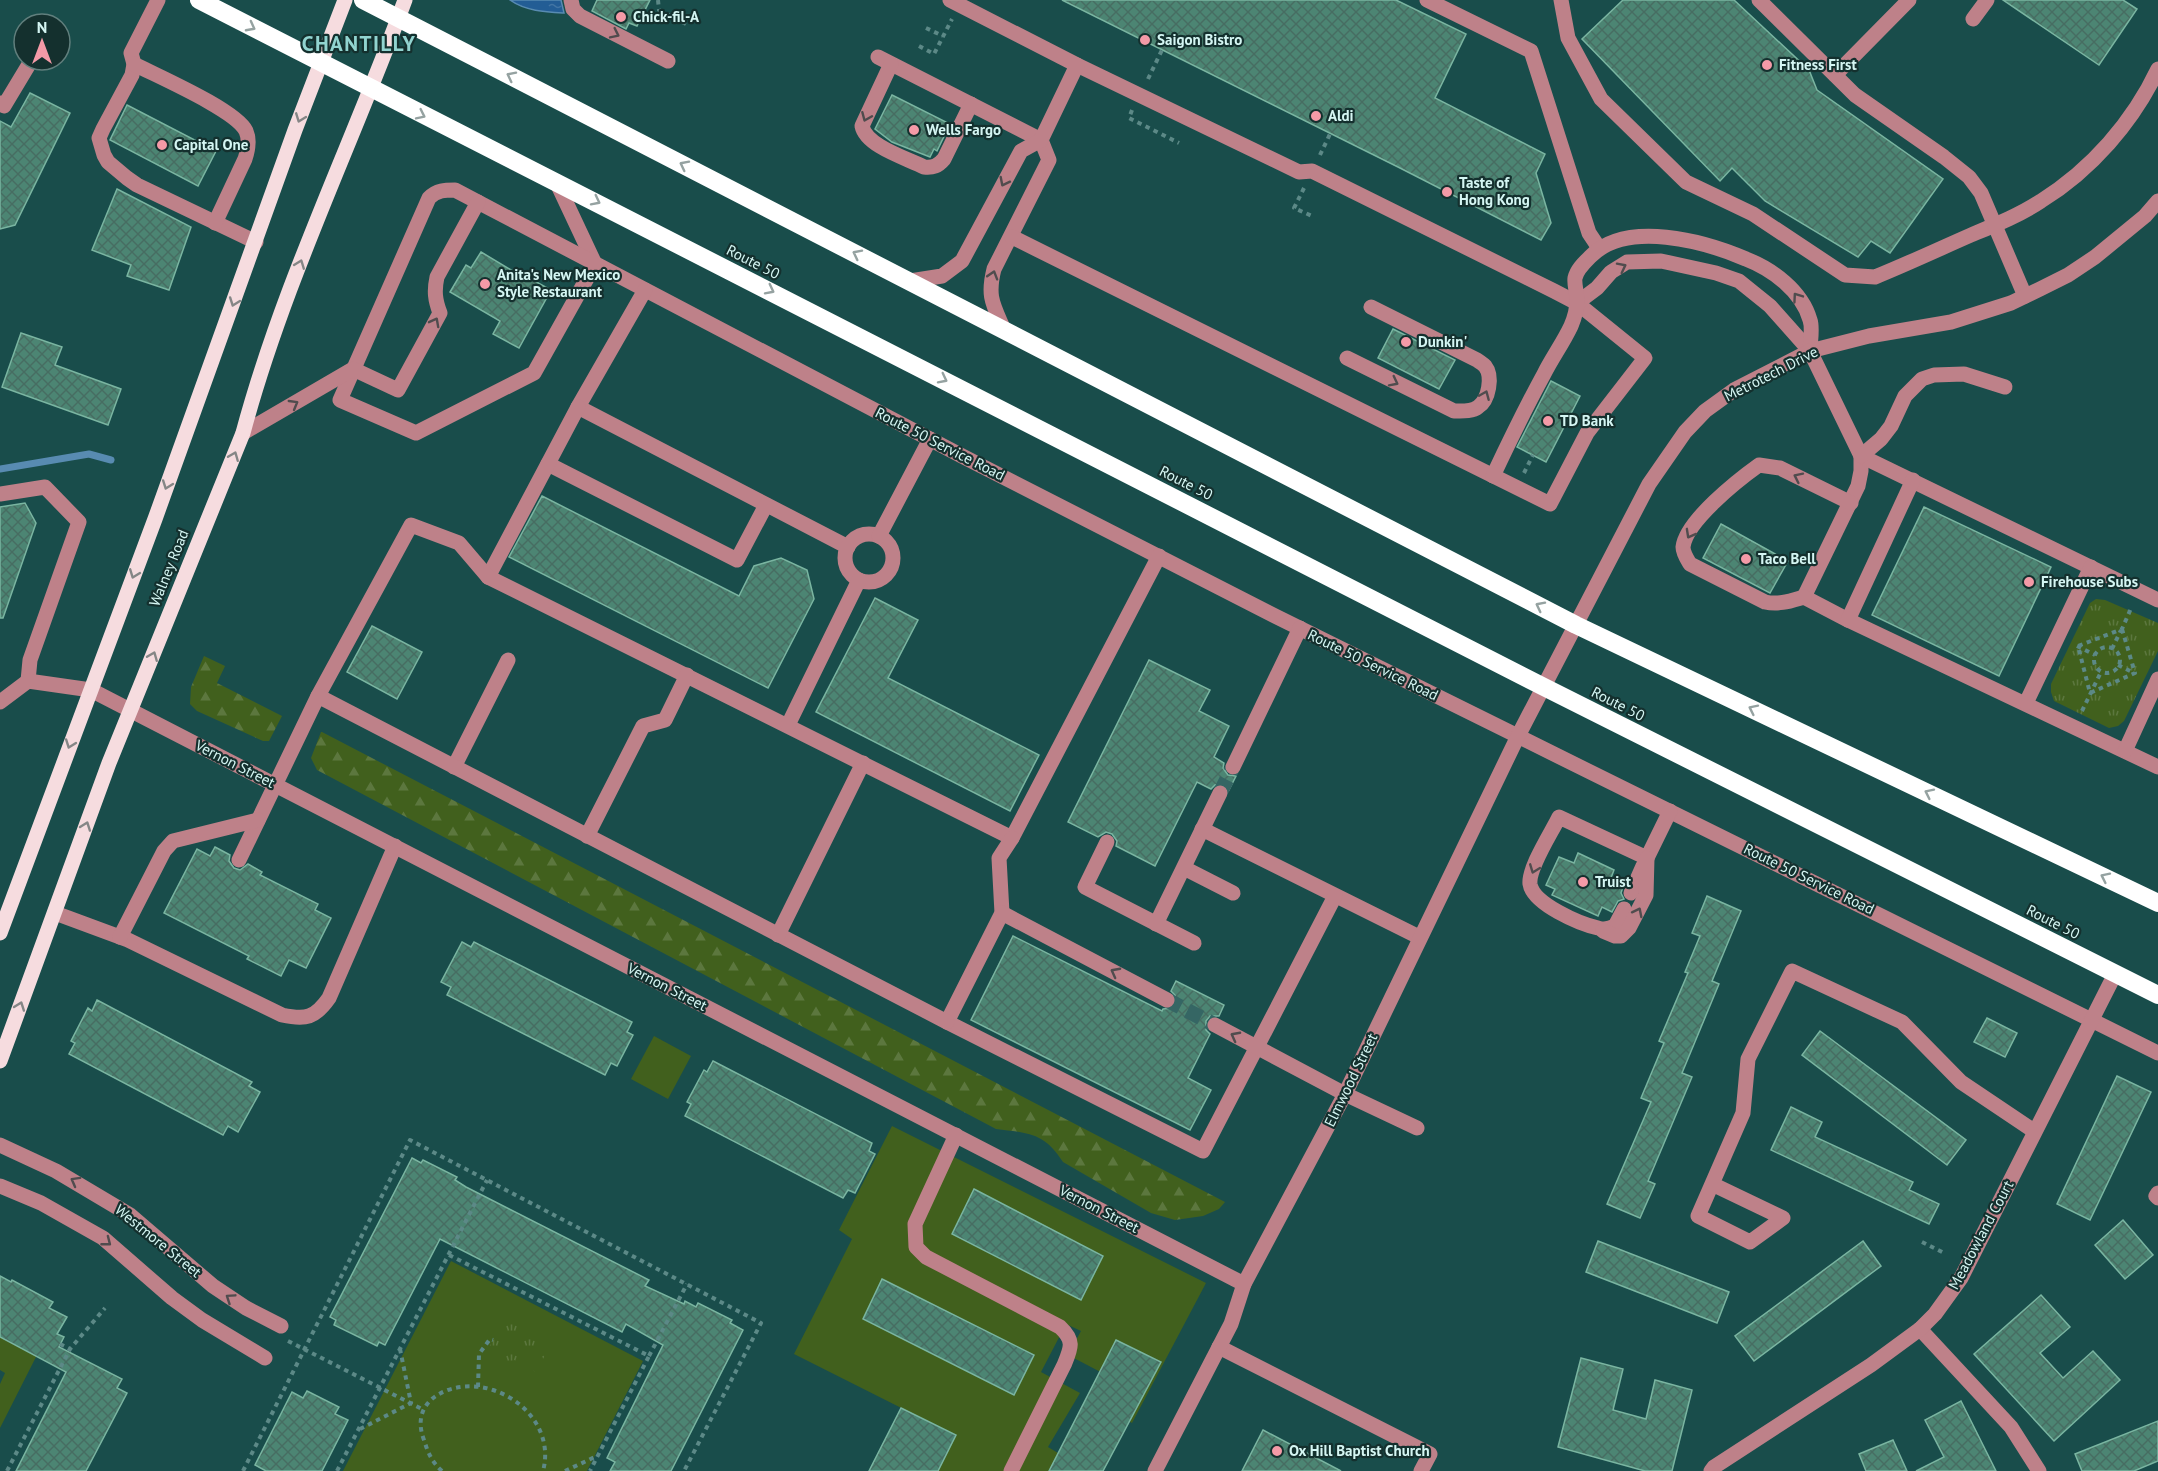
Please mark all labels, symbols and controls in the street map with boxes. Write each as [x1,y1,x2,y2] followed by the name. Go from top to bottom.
[633,7,700,26] place label: Chick-fil-A
[614,10,628,24] marker: Chick-fil-A
[12,12,72,72] north arrow
[37,17,47,37] text: N
[245,20,255,31] one-way arrow
[608,27,619,38] one-way arrow
[302,30,416,57] district label: CHANTILLY
[1157,30,1242,49] place label: Saigon Bistro
[1138,33,1152,47] marker: Saigon Bistro
[1779,55,1857,74] place label: Fitness First
[1760,58,1774,72] marker: Fitness First
[506,72,517,83] one-way arrow
[1328,106,1354,125] place label: Aldi
[415,107,426,119] one-way arrow
[1309,109,1323,123] marker: Aldi
[861,110,873,121] one-way arrow
[294,112,307,123] one-way arrow
[926,120,1001,139] place label: Wells Fargo
[907,123,921,137] marker: Wells Fargo
[174,135,249,154] place label: Capital One
[155,138,169,152] marker: Capital One
[680,161,690,172] one-way arrow
[1459,173,1530,209] place label: Taste of Hong Kong
[1000,176,1012,187] one-way arrow
[1440,185,1454,199] marker: Taste of Hong Kong
[590,194,601,206] one-way arrow
[723,240,783,283] street label: Route 50
[853,250,864,262] one-way arrow
[293,259,306,269] one-way arrow
[1616,262,1627,274] one-way arrow
[497,265,620,301] place label: Anita's New Mexico Style Restaurant
[986,270,999,281] one-way arrow
[478,277,492,291] marker: Anita's New Mexico Style Restaurant
[763,283,774,294] one-way arrow
[1793,292,1804,303] one-way arrow
[228,296,241,307] one-way arrow
[428,318,439,328] one-way arrow
[1418,332,1468,351] place label: Dunkin'
[1399,335,1413,349] marker: Dunkin'
[1721,342,1821,405] street label: Metrotech Drive
[937,372,948,383] one-way arrow
[1387,375,1398,386] one-way arrow
[1478,390,1490,401] one-way arrow
[288,399,298,411] one-way arrow
[872,403,1008,484] street label: Route 50 Service Road
[1560,411,1614,430] place label: TD Bank
[1541,414,1555,428] marker: TD Bank
[227,451,239,462] one-way arrow
[1156,461,1216,504] street label: Route 50
[1794,472,1805,484] one-way arrow
[162,479,175,490] one-way arrow
[144,527,193,609] street label: Walney Road
[1686,528,1697,538] one-way arrow
[1758,549,1816,568] place label: Taco Bell
[1739,552,1753,566] marker: Taco Bell
[129,568,142,579] one-way arrow
[2041,572,2138,591] place label: Firehouse Subs
[2022,575,2036,589] marker: Firehouse Subs
[1536,602,1546,613] one-way arrow
[1305,625,1442,704] street label: Route 50 Service Road
[146,651,158,662] one-way arrow
[1588,682,1648,725] street label: Route 50
[1749,705,1760,717] one-way arrow
[191,735,278,792] street label: Vernon Street
[65,739,78,749] one-way arrow
[1925,789,1936,801] one-way arrow
[79,821,92,832] one-way arrow
[1741,839,1878,918] street label: Route 50 Service Road
[1529,863,1541,874] one-way arrow
[1595,872,1632,891] place label: Truist
[2101,873,2112,885] one-way arrow
[1576,875,1590,889] marker: Truist
[2023,900,2083,943] street label: Route 50
[1631,907,1642,918] one-way arrow
[623,958,710,1015] street label: Vernon Street
[1111,968,1122,979] one-way arrow
[13,1001,26,1012] one-way arrow
[1320,1030,1381,1130] street label: Elmwood Street
[1231,1032,1241,1043] one-way arrow
[70,1177,81,1189] one-way arrow
[1944,1177,2017,1293] street label: Meadowland Court
[1055,1180,1142,1237] street label: Vernon Street
[111,1200,206,1281] street label: Westmore Street
[100,1235,111,1246] one-way arrow
[226,1294,237,1305] one-way arrow
[1289,1441,1430,1460] place label: Ox Hill Baptist Church
[1270,1444,1284,1458] marker: Ox Hill Baptist Church

